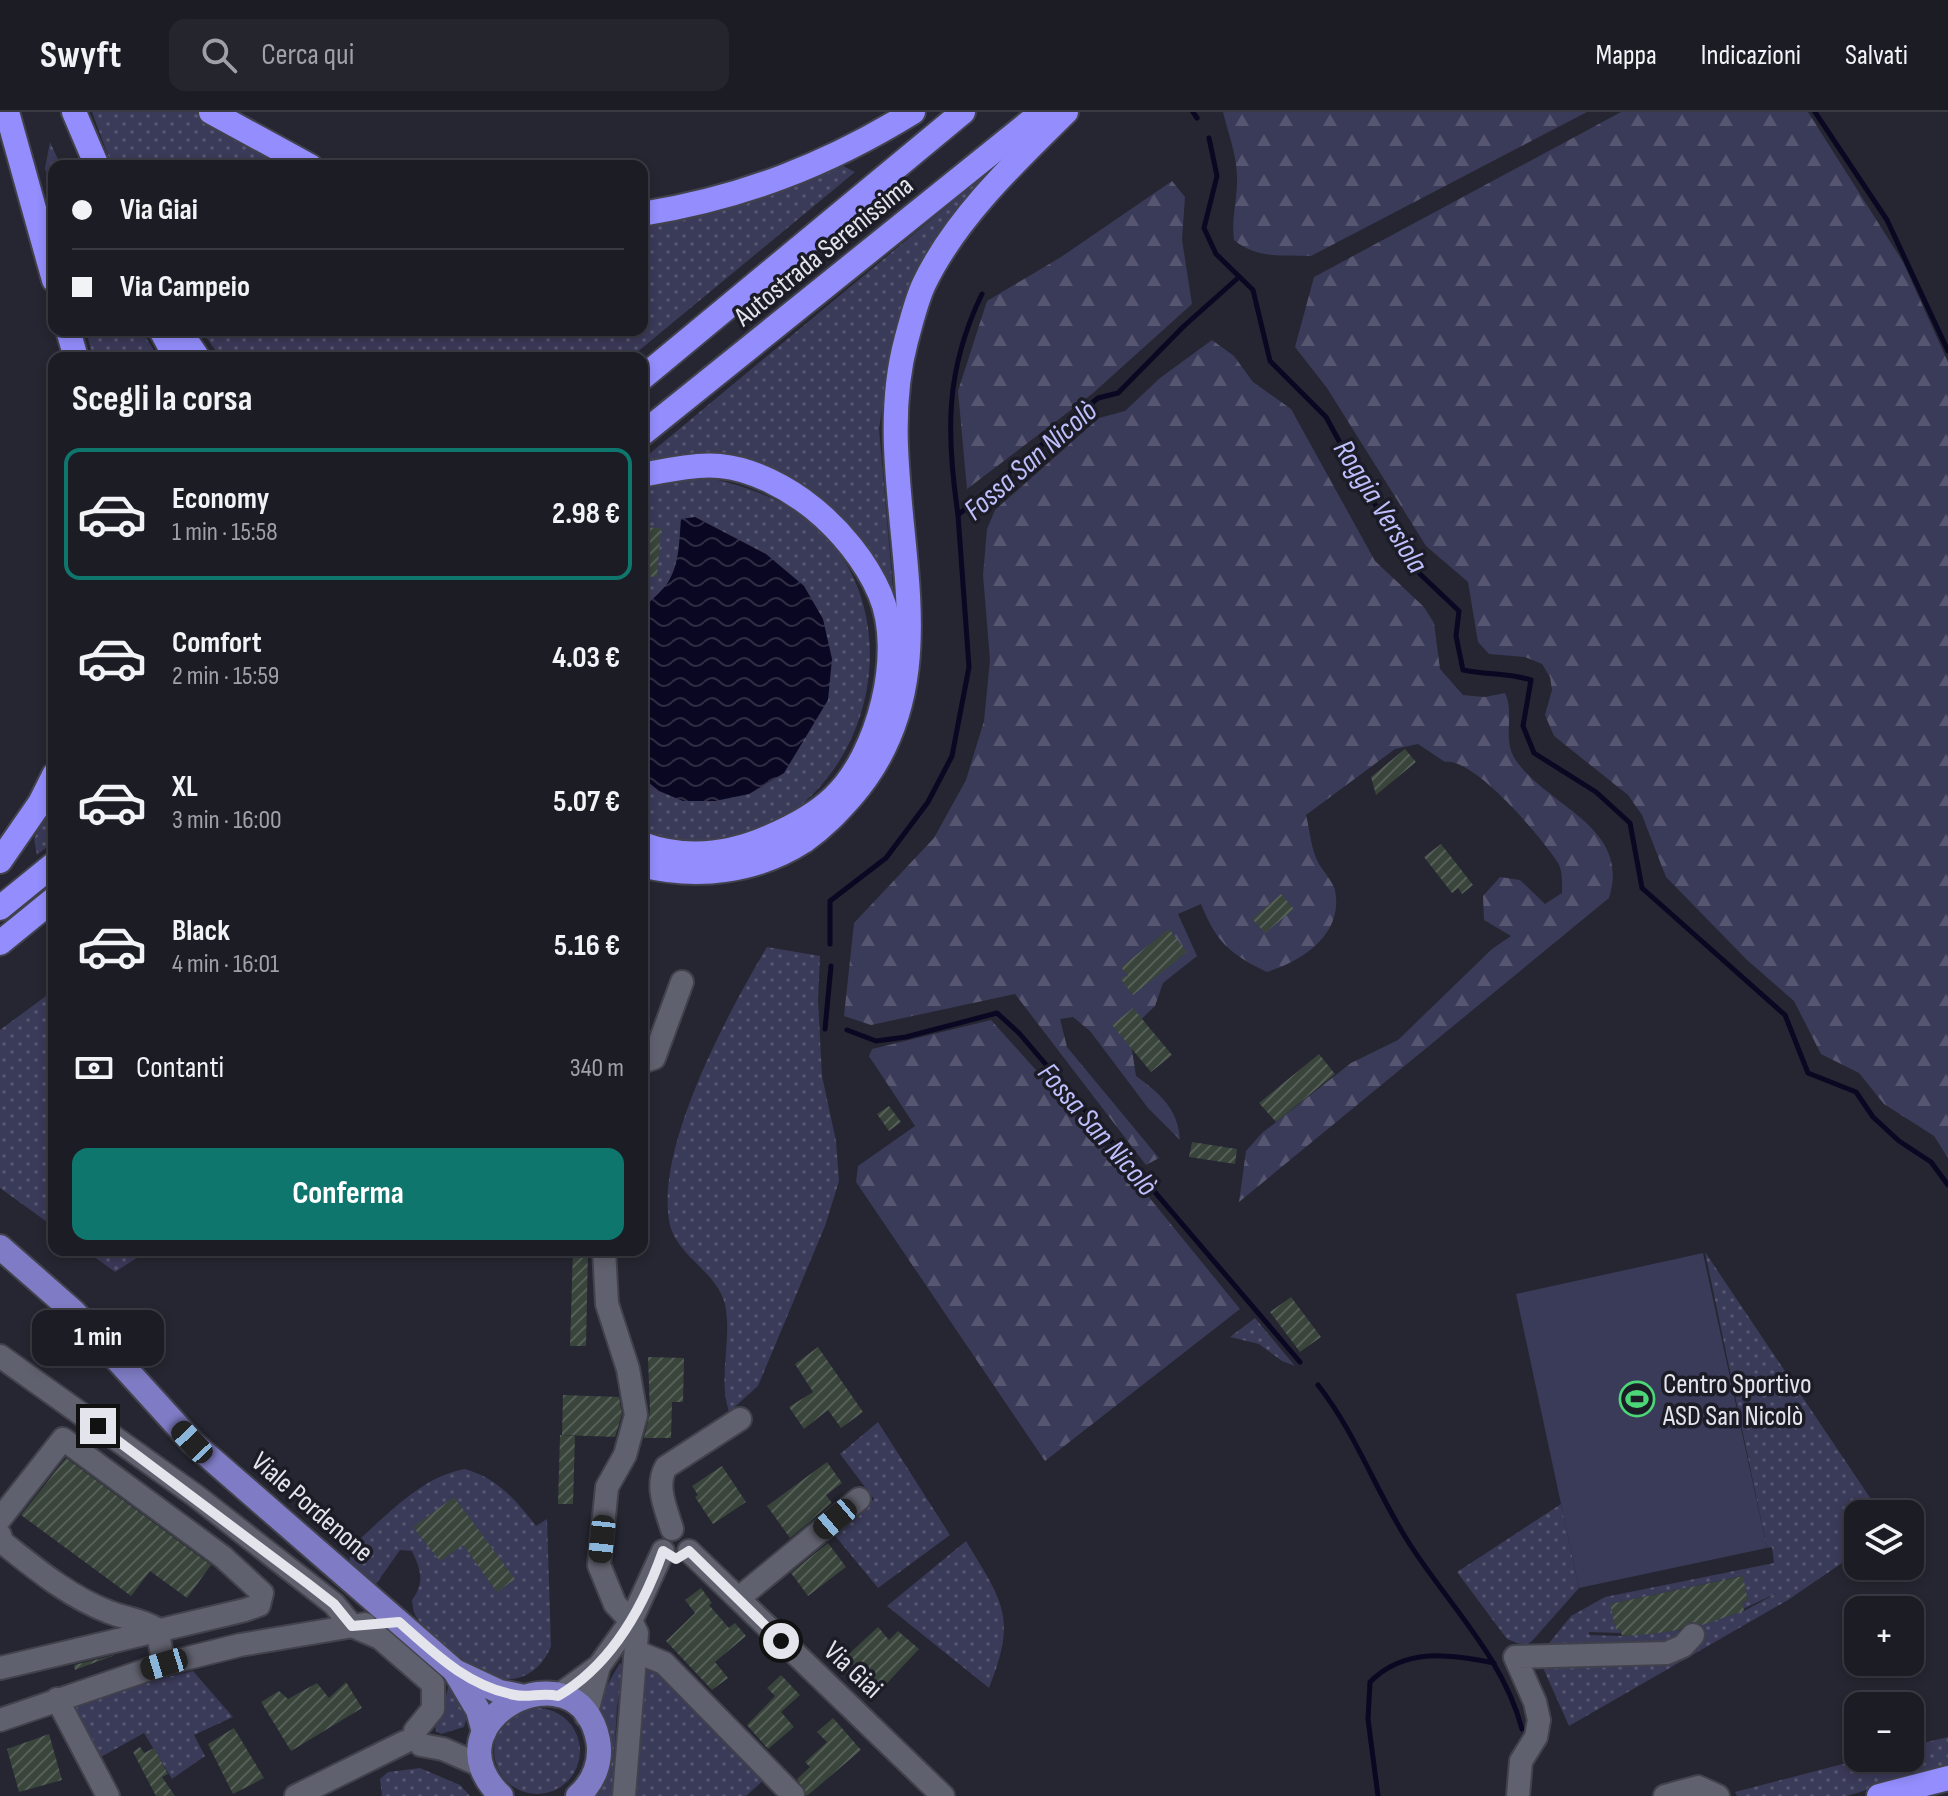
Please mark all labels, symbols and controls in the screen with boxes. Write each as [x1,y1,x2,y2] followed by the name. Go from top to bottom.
[169,19,729,91] search box
[40,33,121,78] text: Swyft
[197,33,241,77] icon: search
[261,37,354,73] text: Cerca qui
[1596,39,1657,72] text: Mappa
[1701,39,1801,72] text: Indicazioni
[1845,39,1908,72] text: Salvati
[727,169,920,334] street label: Autostrada Serenissima
[120,192,198,228] text: Via Giai
[120,269,250,305] text: Via Campeio
[72,378,252,421] text: Scegli la corsa
[957,393,1105,528] water label: Fossa San Nicolò
[1325,433,1435,580] water label: Roggia Versiola
[76,478,148,550] icon: car
[172,481,269,517] text: Economy
[552,496,620,532] text: 2.98 €
[172,517,278,548] text: 1 min · 15:58
[76,622,148,694] icon: car
[172,625,262,661] text: Comfort
[552,640,620,676] text: 4.03 €
[172,661,279,692] text: 2 min · 15:59
[76,766,148,838] icon: car
[172,769,198,805] text: XL
[553,784,620,820] text: 5.07 €
[172,805,282,836] text: 3 min · 16:00
[76,910,148,982] icon: car
[172,913,230,949] text: Black
[554,928,620,964] text: 5.16 €
[172,949,279,980] text: 4 min · 16:01
[72,1046,116,1090] icon: cash
[136,1050,224,1086] text: Contanti
[570,1053,624,1084] text: 340 m
[1030,1056,1165,1204] water label: Fossa San Nicolò
[72,1148,624,1240] button: Conferma
[32,1310,164,1366] callout: 1 min
[74,1322,122,1353] text: 1 min
[1662,1368,1812,1433] place label: Centro Sportivo ASD San Nicolò
[1618,1380,1656,1418] sports icon: Centro Sportivo ASD San Nicolò
[80,1408,116,1444] route end
[167,1416,217,1468] car
[244,1445,380,1569] street label: Viale Pordenone
[809,1494,861,1544] car
[1844,1500,1924,1772] map controls
[1844,1500,1924,1580] button: layers
[588,1514,616,1564] car
[1844,1596,1924,1676] button: +
[763,1623,799,1659] route start
[817,1635,889,1705] street label: Via Giai
[138,1646,190,1682] car
[1844,1692,1924,1772] button: −

